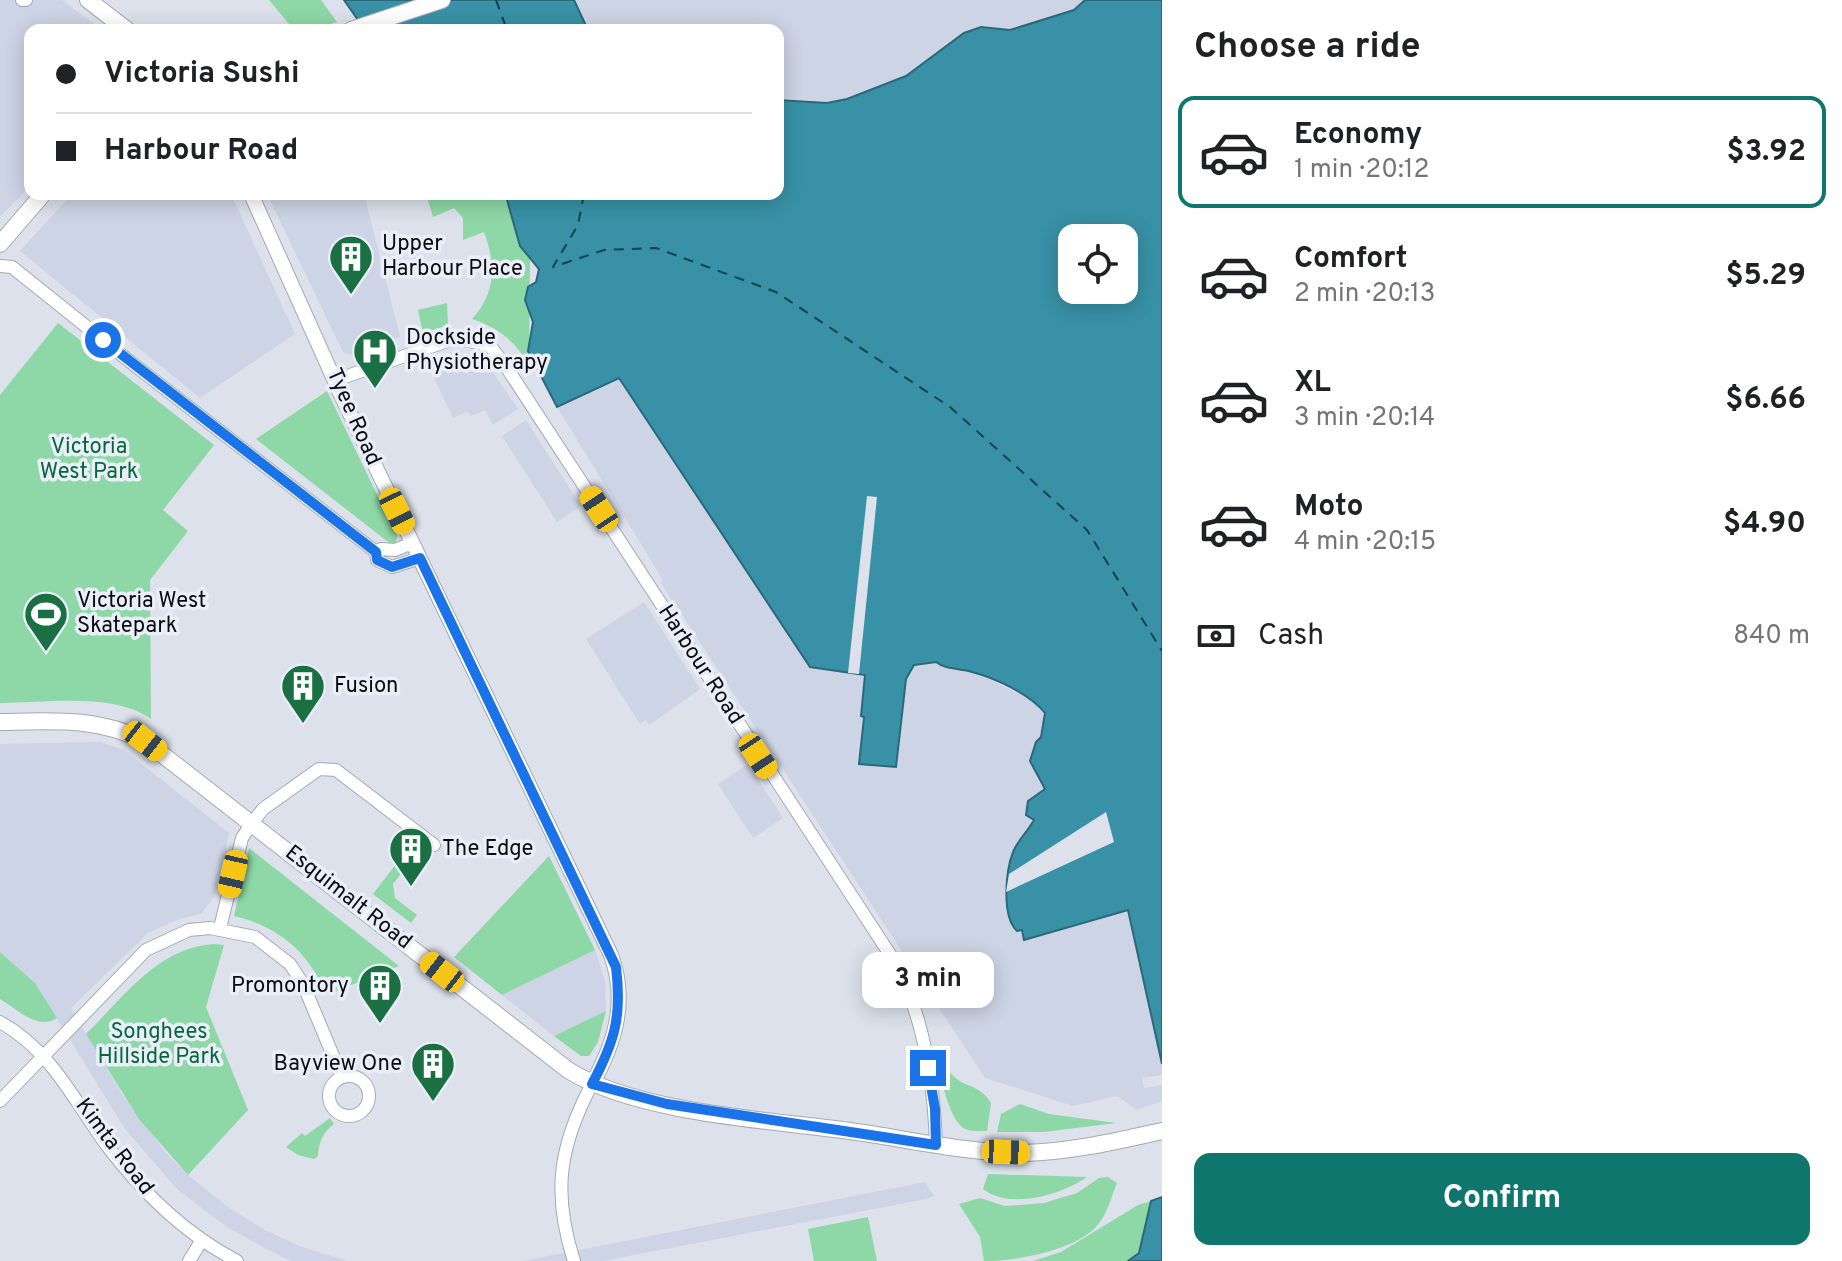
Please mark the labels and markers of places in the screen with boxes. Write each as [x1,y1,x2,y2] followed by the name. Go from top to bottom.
[382,231,523,283] place label: Upper Harbour Place
[327,233,375,296] building icon: Upper Harbour Place
[406,325,548,377] place label: Dockside Physiotherapy
[351,327,399,390] hospital icon: Dockside Physiotherapy
[77,588,206,640] place label: Victoria West Skatepark
[22,590,70,653] sports icon: Victoria West Skatepark
[279,662,327,725] building icon: Fusion
[334,673,398,700] place label: Fusion
[387,825,435,888] building icon: The Edge
[442,836,533,863] place label: The Edge
[356,962,404,1025] building icon: Promontory
[231,973,349,1000] place label: Promontory
[409,1040,457,1103] building icon: Bayview One
[274,1051,402,1078] place label: Bayview One

